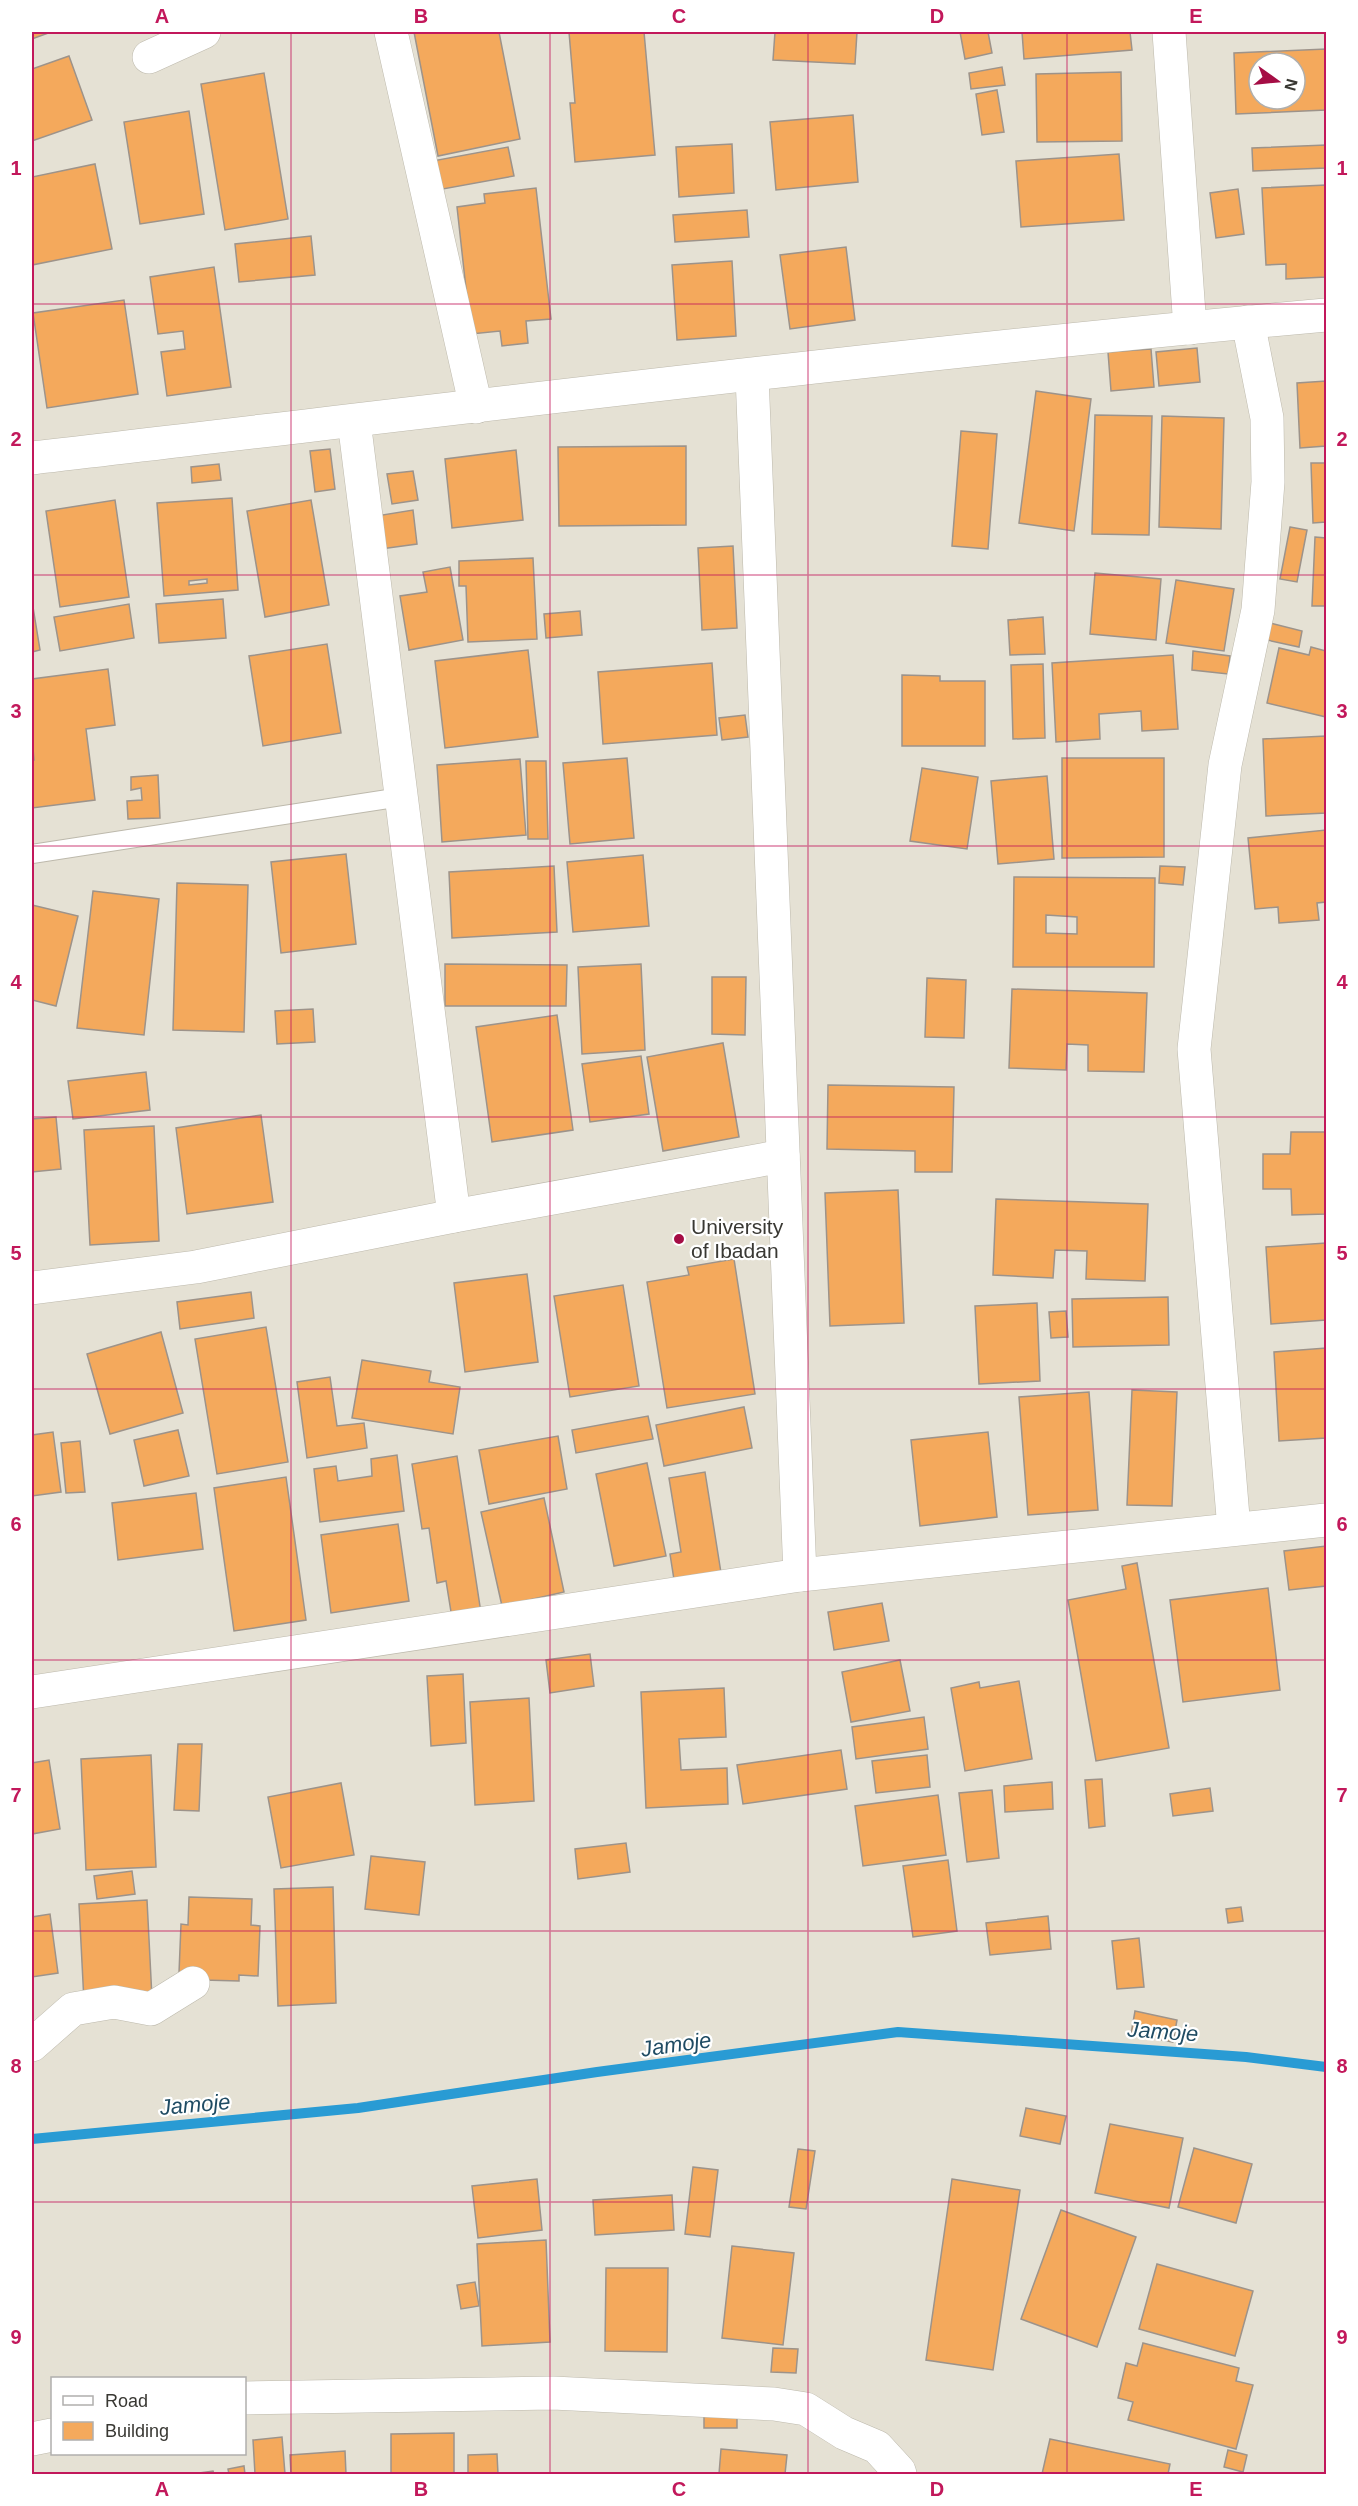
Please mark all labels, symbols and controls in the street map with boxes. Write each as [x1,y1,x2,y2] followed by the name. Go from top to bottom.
[155,5,169,27] text: A
[414,5,428,27] text: B
[672,5,686,27] text: C
[930,5,944,27] text: D
[1189,5,1203,27] text: E
[1247,51,1307,111] north arrow
[1281,77,1301,93] text: N
[10,157,22,179] text: 1
[1336,157,1348,179] text: 1
[10,428,22,450] text: 2
[1336,428,1348,450] text: 2
[10,700,22,722] text: 3
[1336,700,1348,722] text: 3
[10,971,22,993] text: 4
[1336,971,1348,993] text: 4
[691,1215,784,1262] place label: University of Ibadan
[672,1232,686,1246] marker: University of Ibadan
[10,1242,22,1264] text: 5
[1336,1242,1348,1264] text: 5
[10,1513,22,1535] text: 6
[1336,1513,1348,1535] text: 6
[10,1784,22,1806] text: 7
[1336,1784,1348,1806] text: 7
[1126,2016,1199,2046] water label: Jamoje
[638,2027,713,2062] water label: Jamoje
[10,2055,22,2077] text: 8
[1336,2055,1348,2077] text: 8
[158,2089,231,2120] water label: Jamoje
[10,2326,22,2348] text: 9
[1336,2326,1348,2348] text: 9
[51,2377,246,2455] legend
[105,2391,148,2411] text: Road
[105,2421,169,2441] text: Building
[155,2478,169,2500] text: A
[414,2478,428,2500] text: B
[672,2478,686,2500] text: C
[930,2478,944,2500] text: D
[1189,2478,1203,2500] text: E

